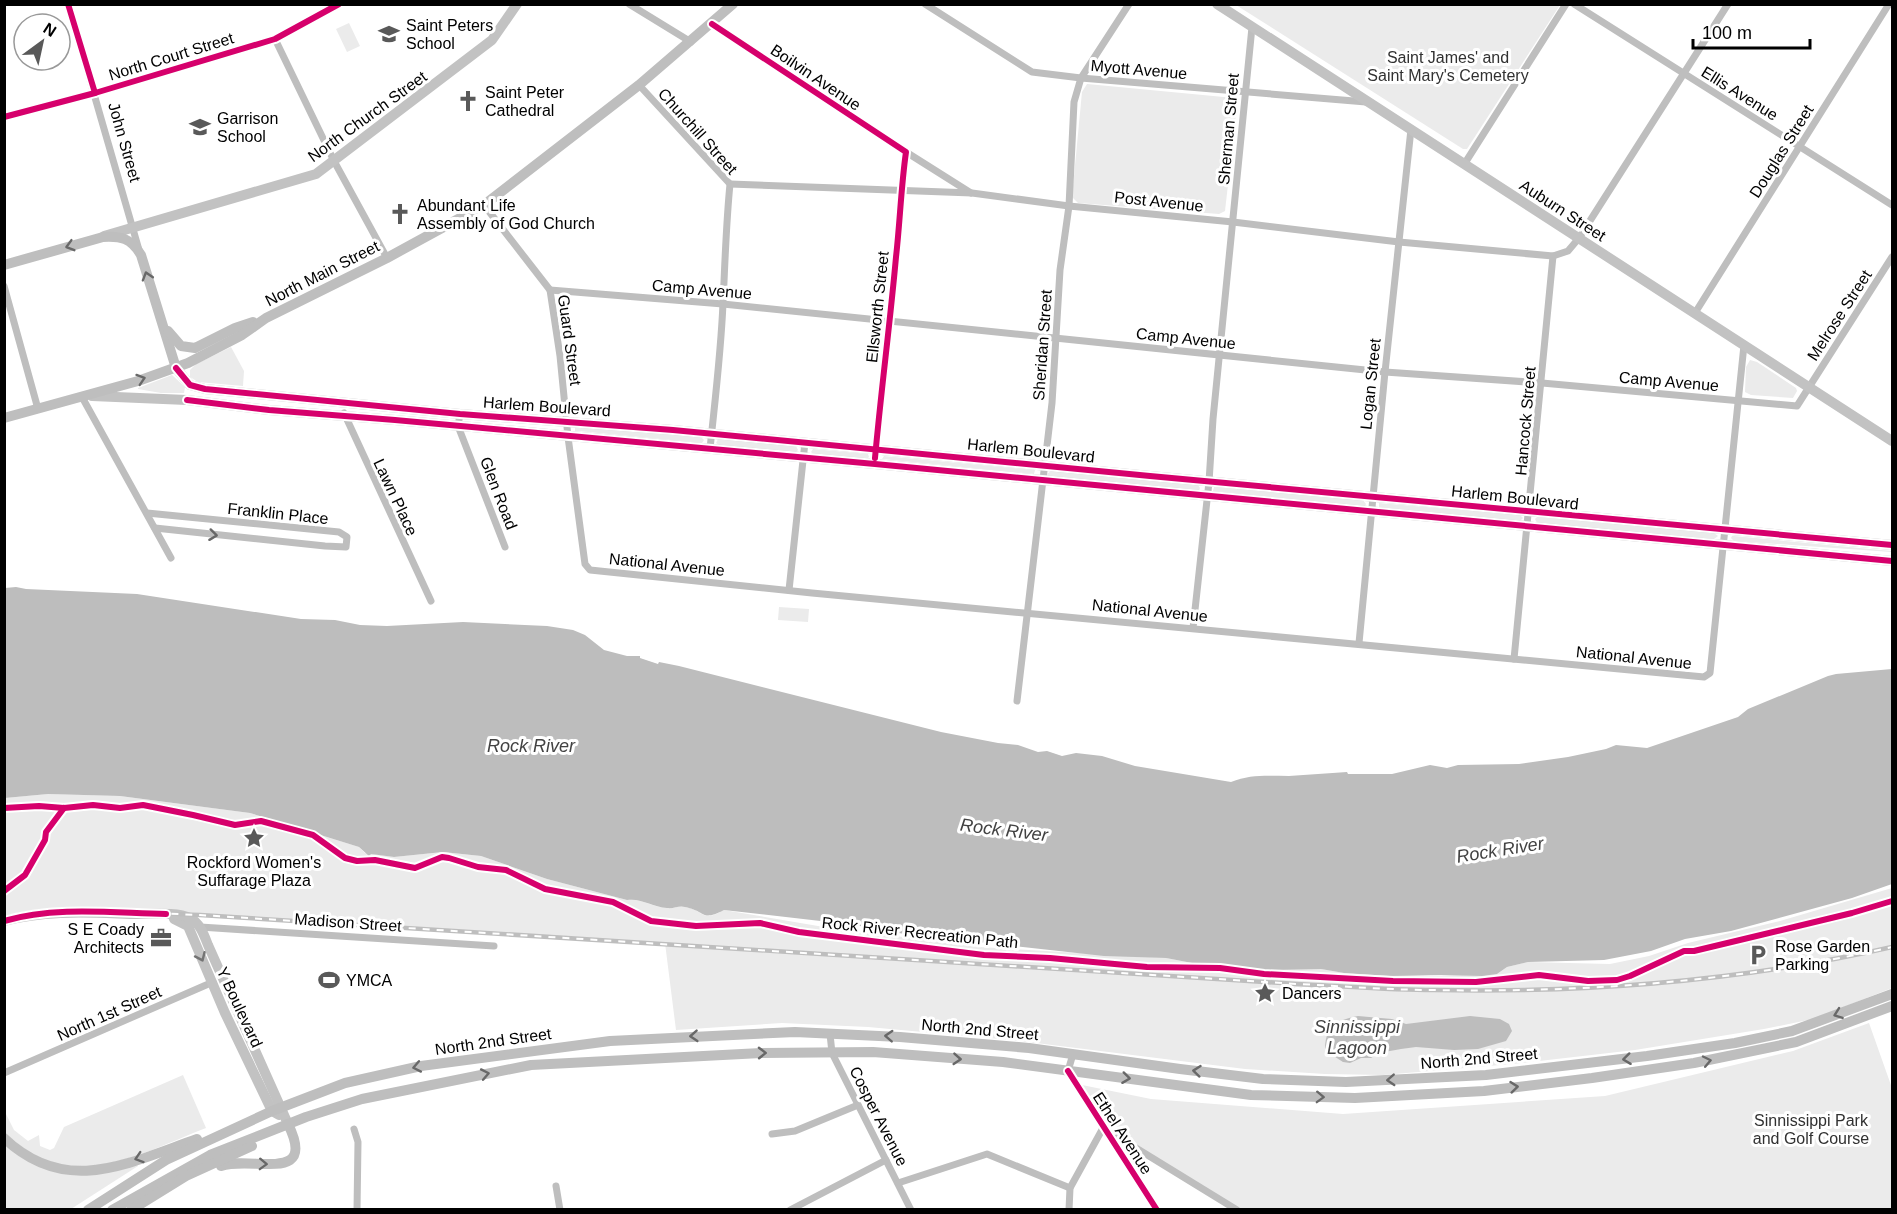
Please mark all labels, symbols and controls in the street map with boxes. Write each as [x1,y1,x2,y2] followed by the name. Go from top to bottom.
[12,12,72,72] north arrow
[1693,12,1810,50] scale bar
[406,17,493,52] place label: Saint Peters School
[40,20,59,40] text: N
[377,22,401,46] school or university icon: Saint Peters School
[1702,23,1752,43] text: 100 m
[107,29,236,84] street label: North Court Street
[768,41,864,114] street label: Boilvin Avenue
[1367,49,1529,84] park label: Saint James' and Saint Mary's Cemetery
[1090,57,1188,82] street label: Myott Avenue
[1698,63,1781,124] street label: Ellis Avenue
[305,67,430,165] street label: North Church Street
[1215,72,1242,186] street label: Sherman Street
[485,84,565,119] place label: Saint Peter Cathedral
[655,85,741,178] street label: Churchill Street
[456,89,480,113] church icon: Saint Peter Cathedral
[105,100,144,184] street label: John Street
[1746,101,1817,201] street label: Douglas Street
[217,110,278,145] place label: Garrison School
[188,115,212,139] school or university icon: Garrison School
[1517,176,1609,245] street label: Auburn Street
[1114,188,1204,215] street label: Post Avenue
[417,197,595,232] place label: Abundant Life Assembly of God Church
[388,202,412,226] church icon: Abundant Life Assembly of God Church
[263,237,382,309] street label: North Main Street
[65,239,76,251] one-way arrow
[863,250,892,364] street label: Ellsworth Street
[1804,267,1875,364] street label: Melrose Street
[142,271,154,282] one-way arrow
[651,277,753,302] street label: Camp Avenue
[1030,288,1055,401] street label: Sheridan Street
[555,294,584,387] street label: Guard Street
[1135,325,1237,352] street label: Camp Avenue
[1357,337,1384,431] street label: Logan Street
[1512,365,1539,476] street label: Hancock Street
[1618,369,1720,394] street label: Camp Avenue
[135,374,146,387] one-way arrow
[482,394,611,419] street label: Harlem Boulevard
[966,435,1096,466] street label: Harlem Boulevard
[477,454,520,532] street label: Glen Road
[370,456,421,538] street label: Lawn Place
[1450,482,1580,513] street label: Harlem Boulevard
[227,500,329,527] street label: Franklin Place
[209,528,218,541] one-way arrow
[608,550,726,579] street label: National Avenue
[1091,596,1209,625] street label: National Avenue
[1575,643,1693,672] street label: National Avenue
[487,736,576,756] water label: Rock River
[959,815,1050,845] water label: Rock River
[242,826,266,850] place icon: Rockford Women's Suffarage Plaza
[1455,833,1546,867] water label: Rock River
[187,854,321,889] place label: Rockford Women's Suffarage Plaza
[294,910,403,935] street label: Madison Street
[821,914,1019,951] street label: Rock River Recreation Path
[68,921,144,956] place label: S E Coady Architects
[149,926,173,950] office icon: S E Coady Architects
[1775,938,1870,973] place label: Rose Garden Parking
[1746,943,1770,967] parking icon: Rose Garden Parking
[194,950,206,961] one-way arrow
[213,964,266,1050] street label: Y Boulevard
[317,968,341,992] sports icon: YMCA
[346,972,393,989] place label: YMCA
[1253,981,1277,1005] place icon: Dancers
[55,983,164,1044] street label: North 1st Street
[1282,985,1342,1002] place label: Dancers
[1833,1007,1843,1020] one-way arrow
[921,1016,1040,1043] street label: North 2nd Street
[1314,1017,1401,1058] water label: Sinnissippi Lagoon
[434,1025,553,1058] street label: North 2nd Street
[690,1029,699,1042] one-way arrow
[885,1030,894,1043] one-way arrow
[1420,1045,1539,1072] street label: North 2nd Street
[758,1047,767,1059] one-way arrow
[953,1052,962,1065] one-way arrow
[1622,1052,1632,1064] one-way arrow
[1702,1055,1712,1068] one-way arrow
[413,1060,423,1073] one-way arrow
[846,1064,911,1169] street label: Cosper Avenue
[1192,1066,1201,1078] one-way arrow
[479,1068,489,1081] one-way arrow
[1121,1072,1130,1084] one-way arrow
[1387,1073,1396,1086] one-way arrow
[1510,1081,1519,1094] one-way arrow
[1090,1089,1155,1177] street label: Ethel Avenue
[1315,1091,1324,1103] one-way arrow
[1753,1112,1869,1147] park label: Sinnissippi Park and Golf Course
[134,1151,145,1164] one-way arrow
[259,1157,268,1170] one-way arrow

